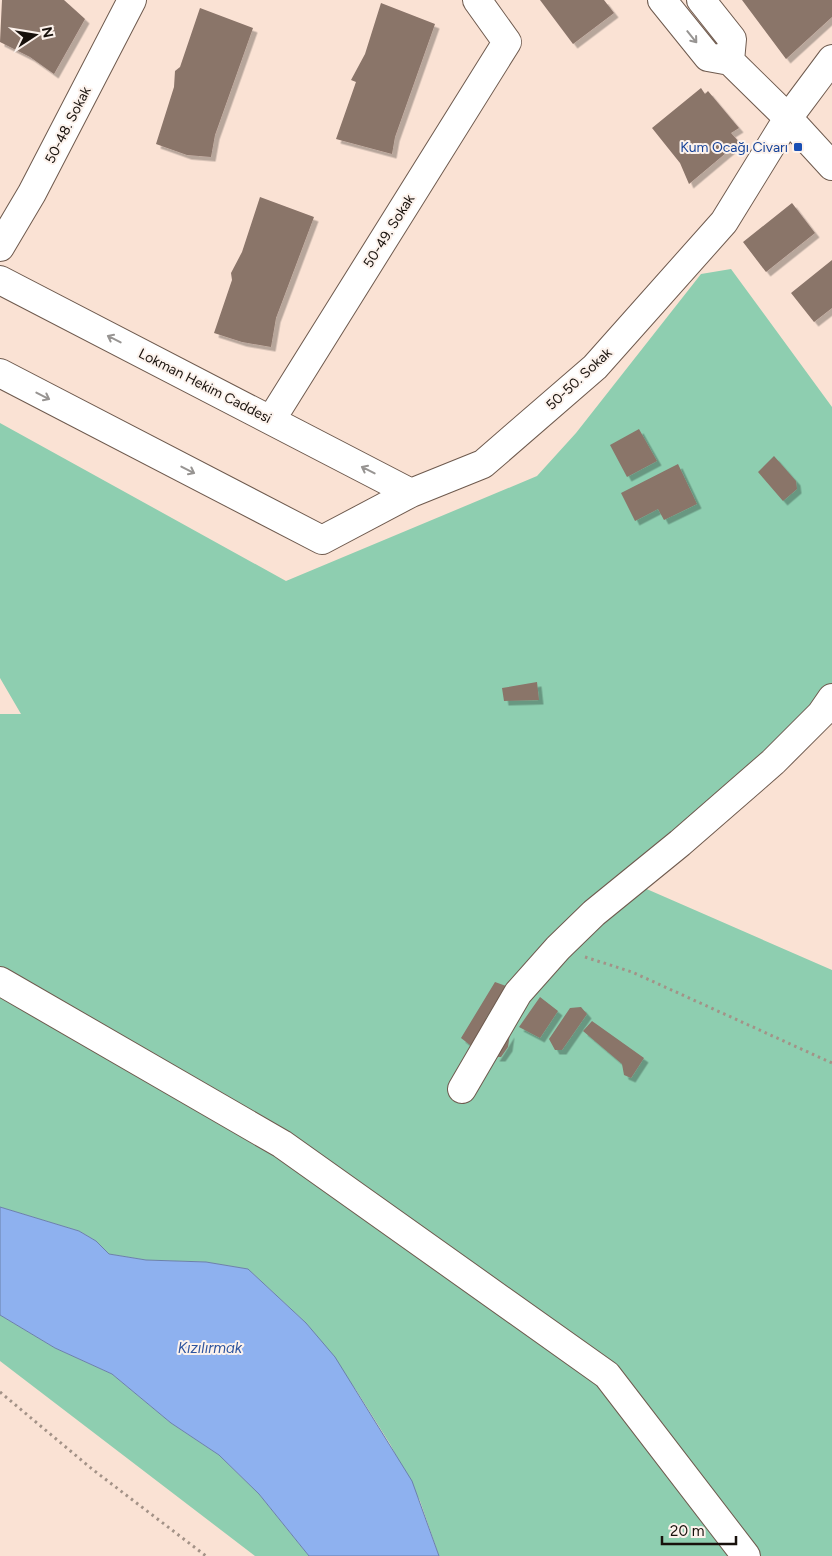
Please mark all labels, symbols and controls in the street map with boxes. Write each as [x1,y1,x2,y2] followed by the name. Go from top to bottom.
[10,10,60,60] north arrow
[38,25,57,39] text: N
[687,30,698,43] one-way arrow
[41,84,95,166] street label: 50-48. Sokak
[680,139,788,156] place label: Kum Ocağı Civarı
[792,141,804,153] marker: Kum Ocağı Civarı
[360,191,418,271] street label: 50-49. Sokak
[107,334,122,344] one-way arrow
[543,344,615,414] street label: 50-50. Sokak
[136,345,274,427] street label: Lokman Hekim Caddesi
[36,391,51,401] one-way arrow
[180,465,195,475] one-way arrow
[360,465,375,475] one-way arrow
[178,1339,243,1357] water label: Kızılırmak
[662,1514,736,1546] scale bar
[670,1522,704,1540] text: 20 m

